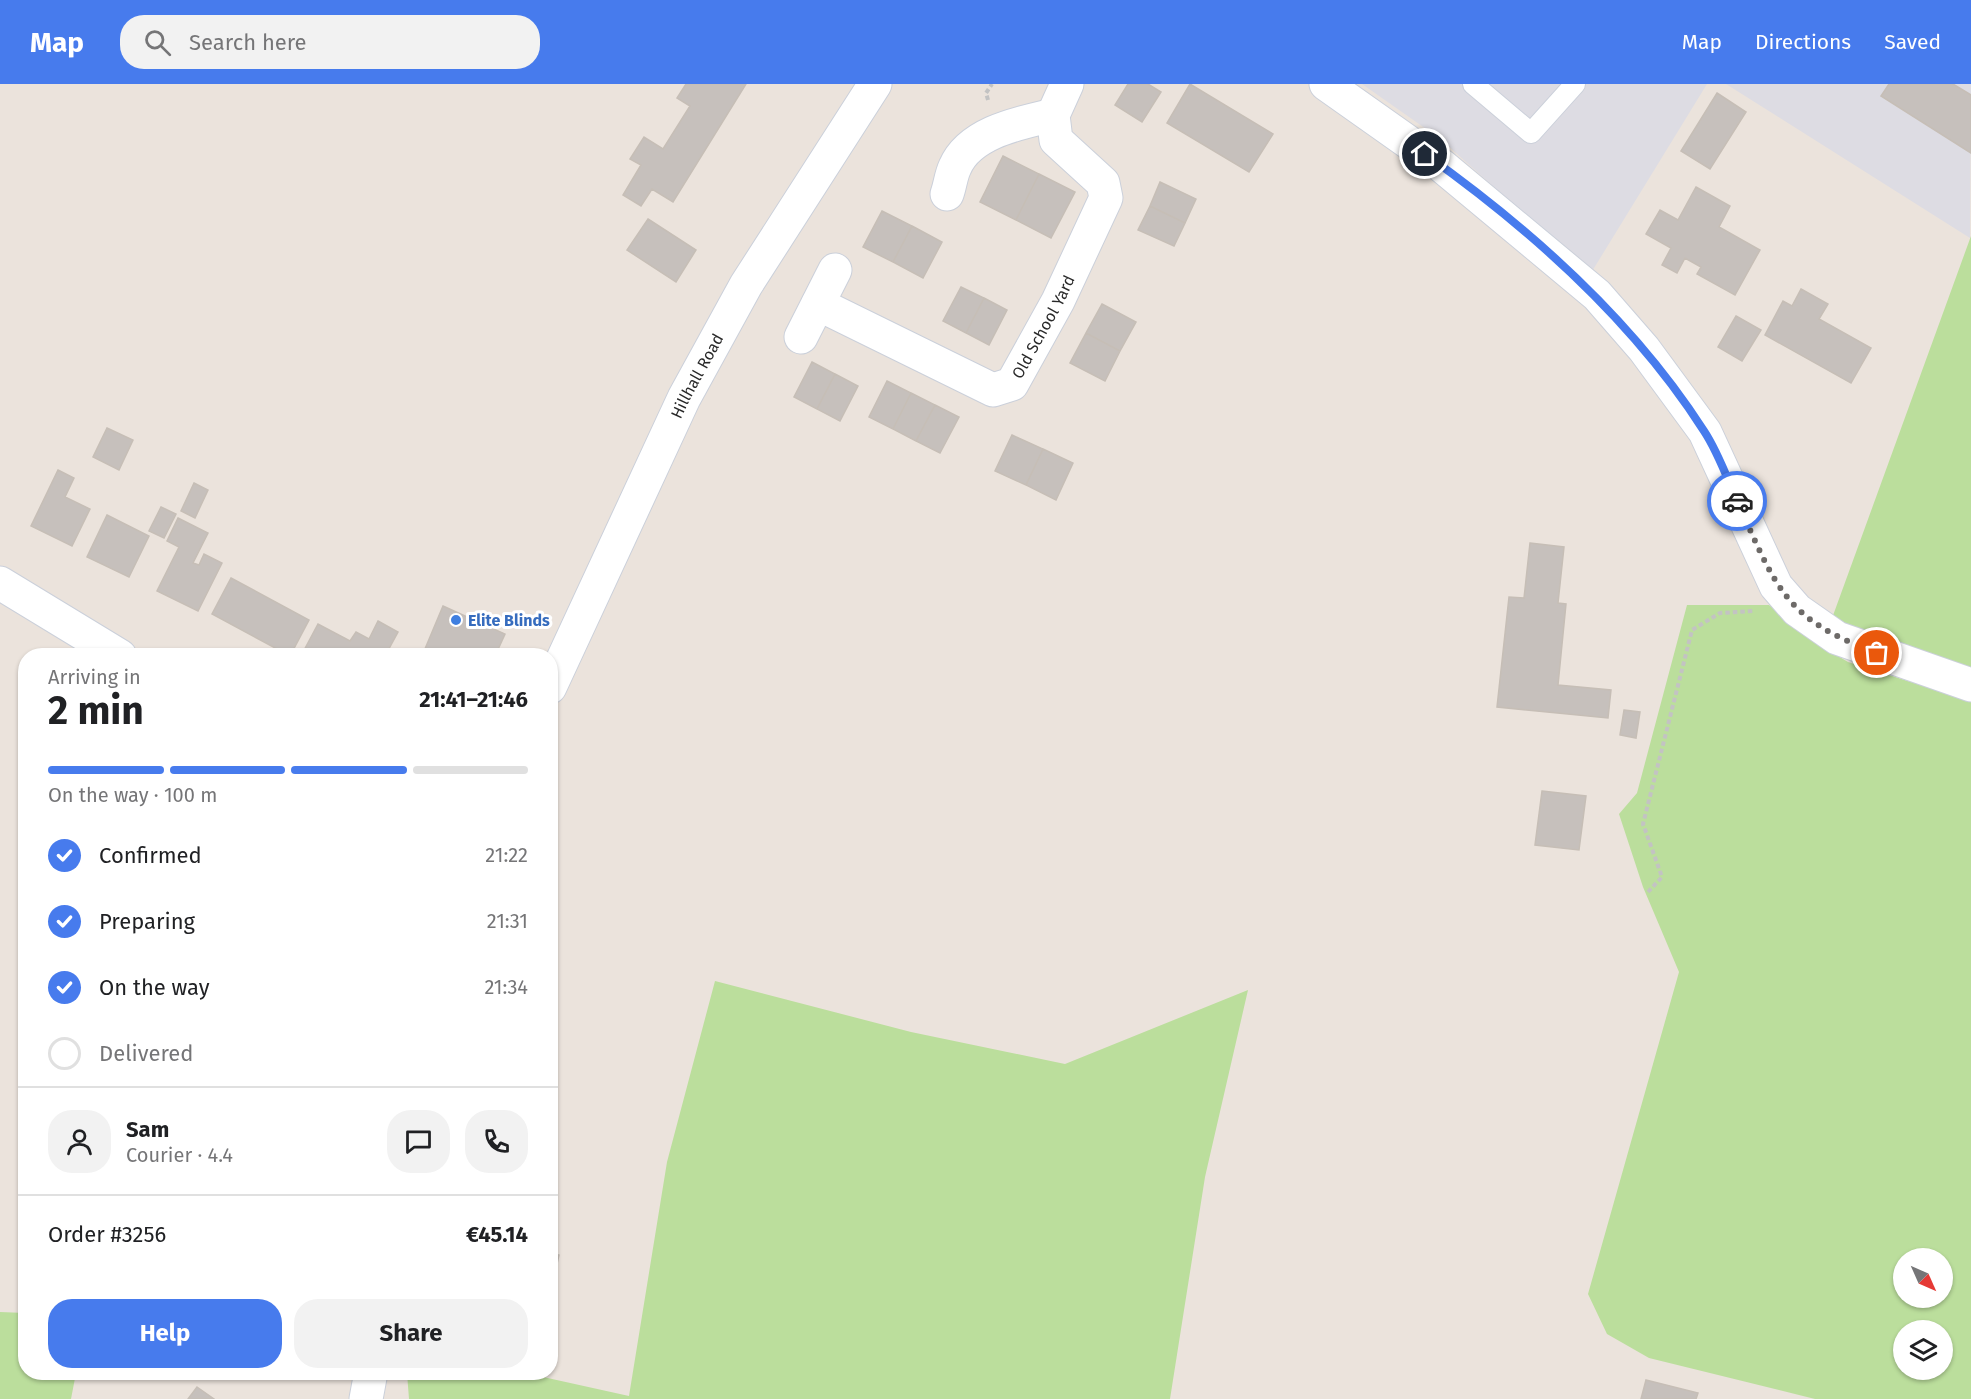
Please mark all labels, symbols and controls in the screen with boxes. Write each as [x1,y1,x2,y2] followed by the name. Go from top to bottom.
[120,15,540,69] search box
[30,26,84,59] text: Map
[141,26,174,59] icon: search
[189,29,307,56] text: Search here
[1682,29,1722,55] text: Map
[1755,29,1851,55] text: Directions
[1884,29,1941,55] text: Saved
[1399,128,1450,179] pin
[1408,137,1441,170] icon: home
[1007,272,1078,382] street label: Old School Yard
[666,330,727,421] street label: Hillhall Road
[1707,471,1767,531] courier
[1721,485,1754,518] icon: car
[468,611,550,630] place label: Elite Blinds
[449,613,463,627] marker: Elite Blinds
[1851,627,1902,678] pin
[1860,636,1893,669] icon: bag
[48,665,141,689] text: Arriving in
[419,686,528,713] text: 21:41–21:46
[48,688,144,734] text: 2 min
[48,783,217,807] text: On the way · 100 m
[48,839,81,872] icon: check
[99,842,202,869] text: Confirmed
[485,843,528,867] text: 21:22
[48,905,81,938] icon: check
[99,908,195,935] text: Preparing
[487,909,528,933] text: 21:31
[48,971,81,1004] icon: check
[99,974,210,1001] text: On the way
[484,975,528,999] text: 21:34
[99,1040,194,1067] text: Delivered
[48,1110,111,1173] button: person
[387,1110,450,1173] button: chat
[465,1110,528,1173] button: phone
[126,1116,169,1143] text: Sam
[126,1143,233,1167] text: Courier · 4.4
[48,1221,166,1248] text: Order #3256
[466,1221,528,1248] text: €45.14
[1893,1248,1953,1308] north arrow
[1893,1248,1953,1380] map controls
[48,1299,282,1368] button: Help
[294,1299,528,1368] button: Share
[1893,1320,1953,1380] button: layers

